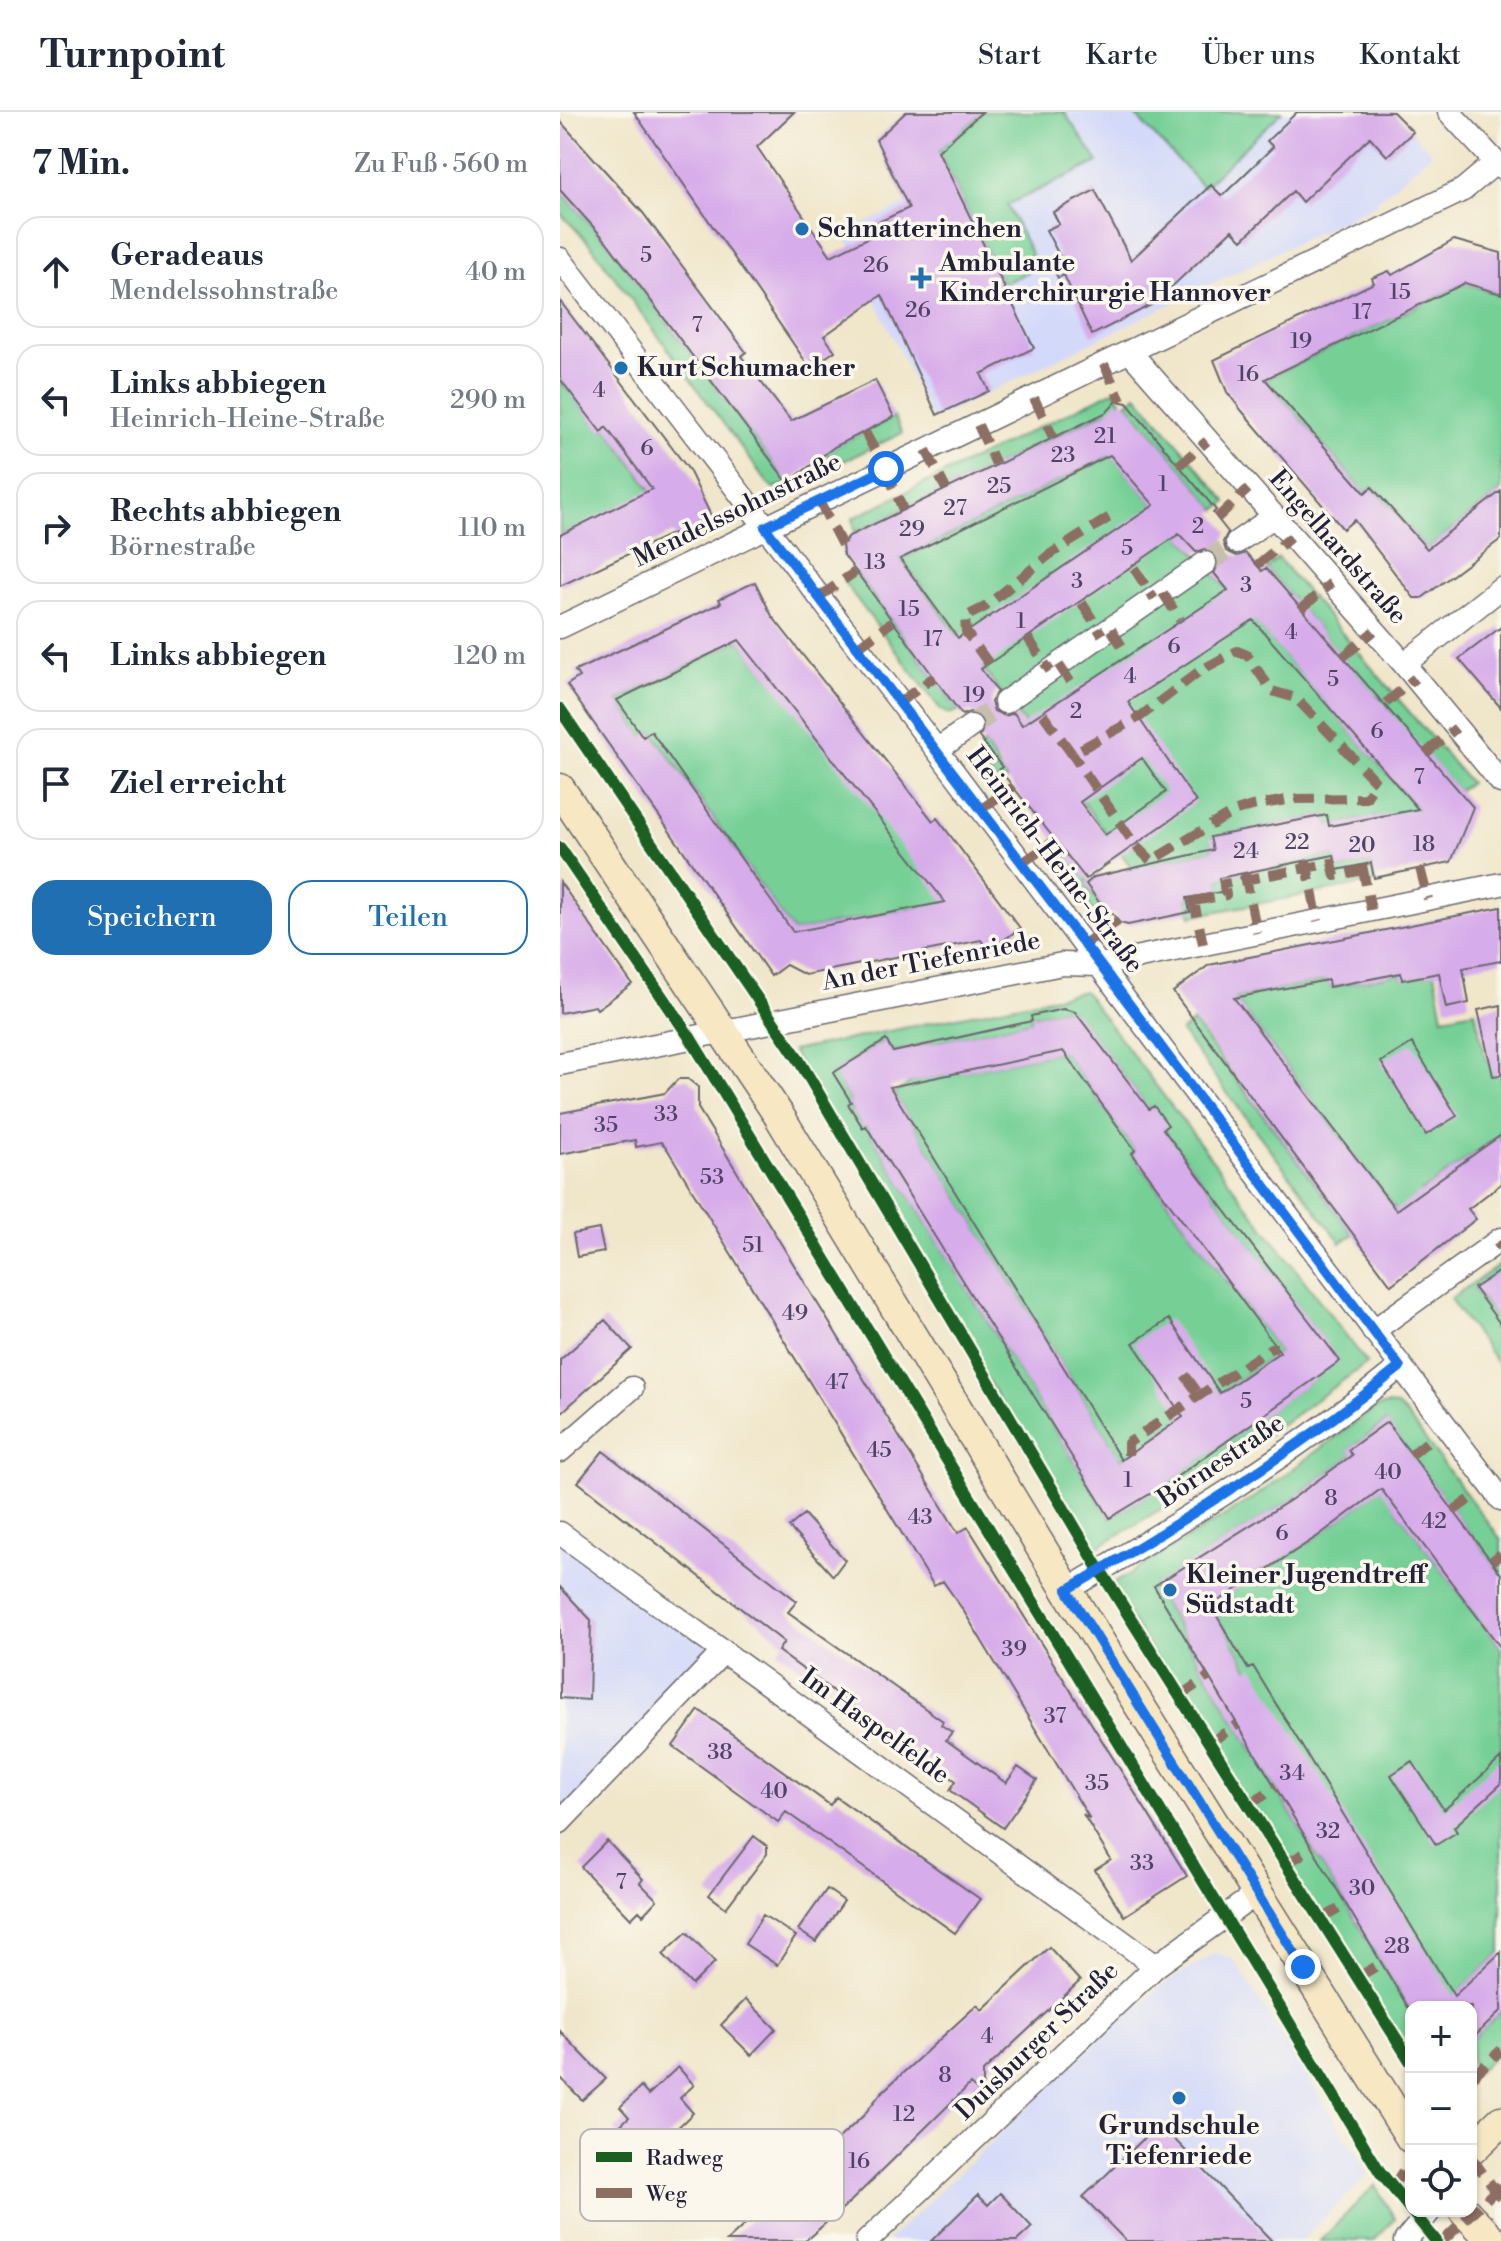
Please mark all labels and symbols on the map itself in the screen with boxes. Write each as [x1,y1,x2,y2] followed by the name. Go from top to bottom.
[818,213,1022,245] place label: Schnatterinchen
[793,220,811,238] marker: Schnatterinchen
[640,242,652,269] house number: 5
[938,247,1271,309] place label: Ambulante Kinderchirurgie Hannover
[863,252,889,279] house number: 26
[910,267,932,289] marker: Ambulante Kinderchirurgie Hannover
[1389,279,1411,306] house number: 15
[905,297,931,324] house number: 26
[1352,299,1372,326] house number: 17
[691,312,703,339] house number: 7
[1290,328,1312,355] house number: 19
[637,352,856,384] place label: Kurt Schumacher
[612,359,630,377] marker: Kurt Schumacher
[1237,361,1259,388] house number: 16
[592,377,606,404] house number: 4
[1094,423,1117,450] house number: 21
[640,435,654,462] house number: 6
[1051,442,1075,469] house number: 23
[627,446,847,574] street label: Mendelssohnstraße
[868,451,904,487] route start
[1262,463,1414,631] street label: Engelhardstraße
[1158,471,1168,498] house number: 1
[987,473,1011,500] house number: 25
[943,495,967,522] house number: 27
[1192,513,1204,540] house number: 2
[899,516,925,543] house number: 29
[1121,535,1133,562] house number: 5
[864,549,886,576] house number: 13
[1071,568,1083,595] house number: 3
[1240,572,1252,599] house number: 3
[898,596,920,623] house number: 15
[1016,608,1026,635] house number: 1
[1284,619,1298,646] house number: 4
[923,626,943,653] house number: 17
[1167,633,1181,660] house number: 6
[1123,663,1137,690] house number: 4
[1327,666,1339,693] house number: 5
[963,682,985,709] house number: 19
[1070,698,1082,725] house number: 2
[1370,718,1384,745] house number: 6
[959,740,1151,980] street label: Heinrich-Heine-Straße
[1413,764,1425,791] house number: 7
[1284,829,1310,856] house number: 22
[1413,831,1435,858] house number: 18
[1348,832,1376,859] house number: 20
[1233,838,1259,865] house number: 24
[818,924,1043,998] street label: An der Tiefenriede
[654,1101,678,1128] house number: 33
[594,1112,618,1139] house number: 35
[700,1164,724,1191] house number: 53
[742,1232,764,1259] house number: 51
[782,1300,808,1327] house number: 49
[825,1369,849,1396] house number: 47
[1240,1388,1252,1415] house number: 5
[1151,1407,1290,1516] street label: Börnestraße
[866,1437,892,1464] house number: 45
[1374,1459,1402,1486] house number: 40
[1123,1467,1133,1494] house number: 1
[1324,1485,1338,1512] house number: 8
[907,1504,933,1531] house number: 43
[1421,1508,1447,1535] house number: 42
[1275,1520,1289,1547] house number: 6
[1186,1559,1428,1621] place label: Kleiner Jugendtreff Südstadt
[1161,1581,1179,1599] marker: Kleiner Jugendtreff Südstadt
[1001,1636,1027,1663] house number: 39
[794,1661,956,1791] street label: Im Haspelfelde
[1044,1703,1066,1730] house number: 37
[707,1739,733,1766] house number: 38
[1279,1760,1305,1787] house number: 34
[1085,1770,1109,1797] house number: 35
[760,1778,788,1805] house number: 40
[1316,1818,1340,1845] house number: 32
[1130,1850,1154,1877] house number: 33
[615,1869,627,1896] house number: 7
[1349,1875,1375,1902] house number: 30
[1384,1933,1410,1960] house number: 28
[1285,1949,1321,1985] route end
[949,1955,1125,2127] street label: Duisburger Straße
[980,2023,994,2050] house number: 4
[938,2062,952,2089] house number: 8
[1170,2089,1188,2107] marker: Grundschule Tiefenriede
[893,2101,915,2128] house number: 12
[1098,2110,1260,2172] place label: Grundschule Tiefenriede
[580,2129,844,2221] legend
[646,2145,724,2172] text: Radweg
[848,2148,870,2175] house number: 16
[645,2181,688,2208] text: Weg

